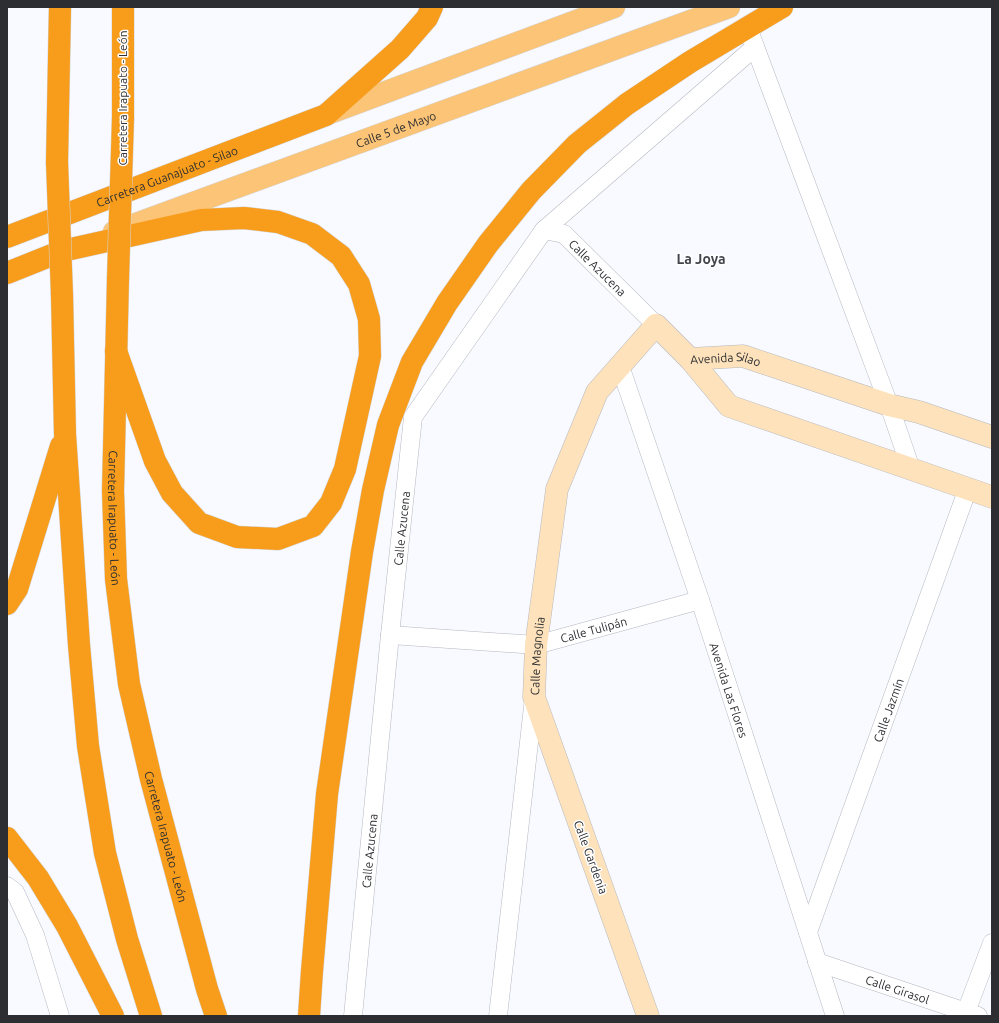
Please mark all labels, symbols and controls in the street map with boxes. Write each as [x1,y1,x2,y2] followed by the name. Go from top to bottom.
[116,30,129,166] street label: Carretera Irapuato - León
[354,108,438,150] street label: Calle 5 de Mayo
[94,143,239,209] street label: Carretera Guanajuato - Silao
[567,237,629,298] street label: Calle Azucena
[676,251,726,267] district label: La Joya
[690,350,763,368] street label: Avenida Silao
[107,450,123,586] street label: Carretera Irapuato - León
[391,491,412,566] street label: Calle Azucena
[559,614,628,645] street label: Calle Tulipán
[528,616,546,695] street label: Calle Magnolia
[708,641,751,739] street label: Avenida Las Flores
[871,676,905,744] street label: Calle Jazmín
[143,770,190,904] street label: Carretera Irapuato - León
[359,813,379,889] street label: Calle Azucena
[572,818,610,896] street label: Calle Gardenia
[864,972,931,1006] street label: Calle Girasol

